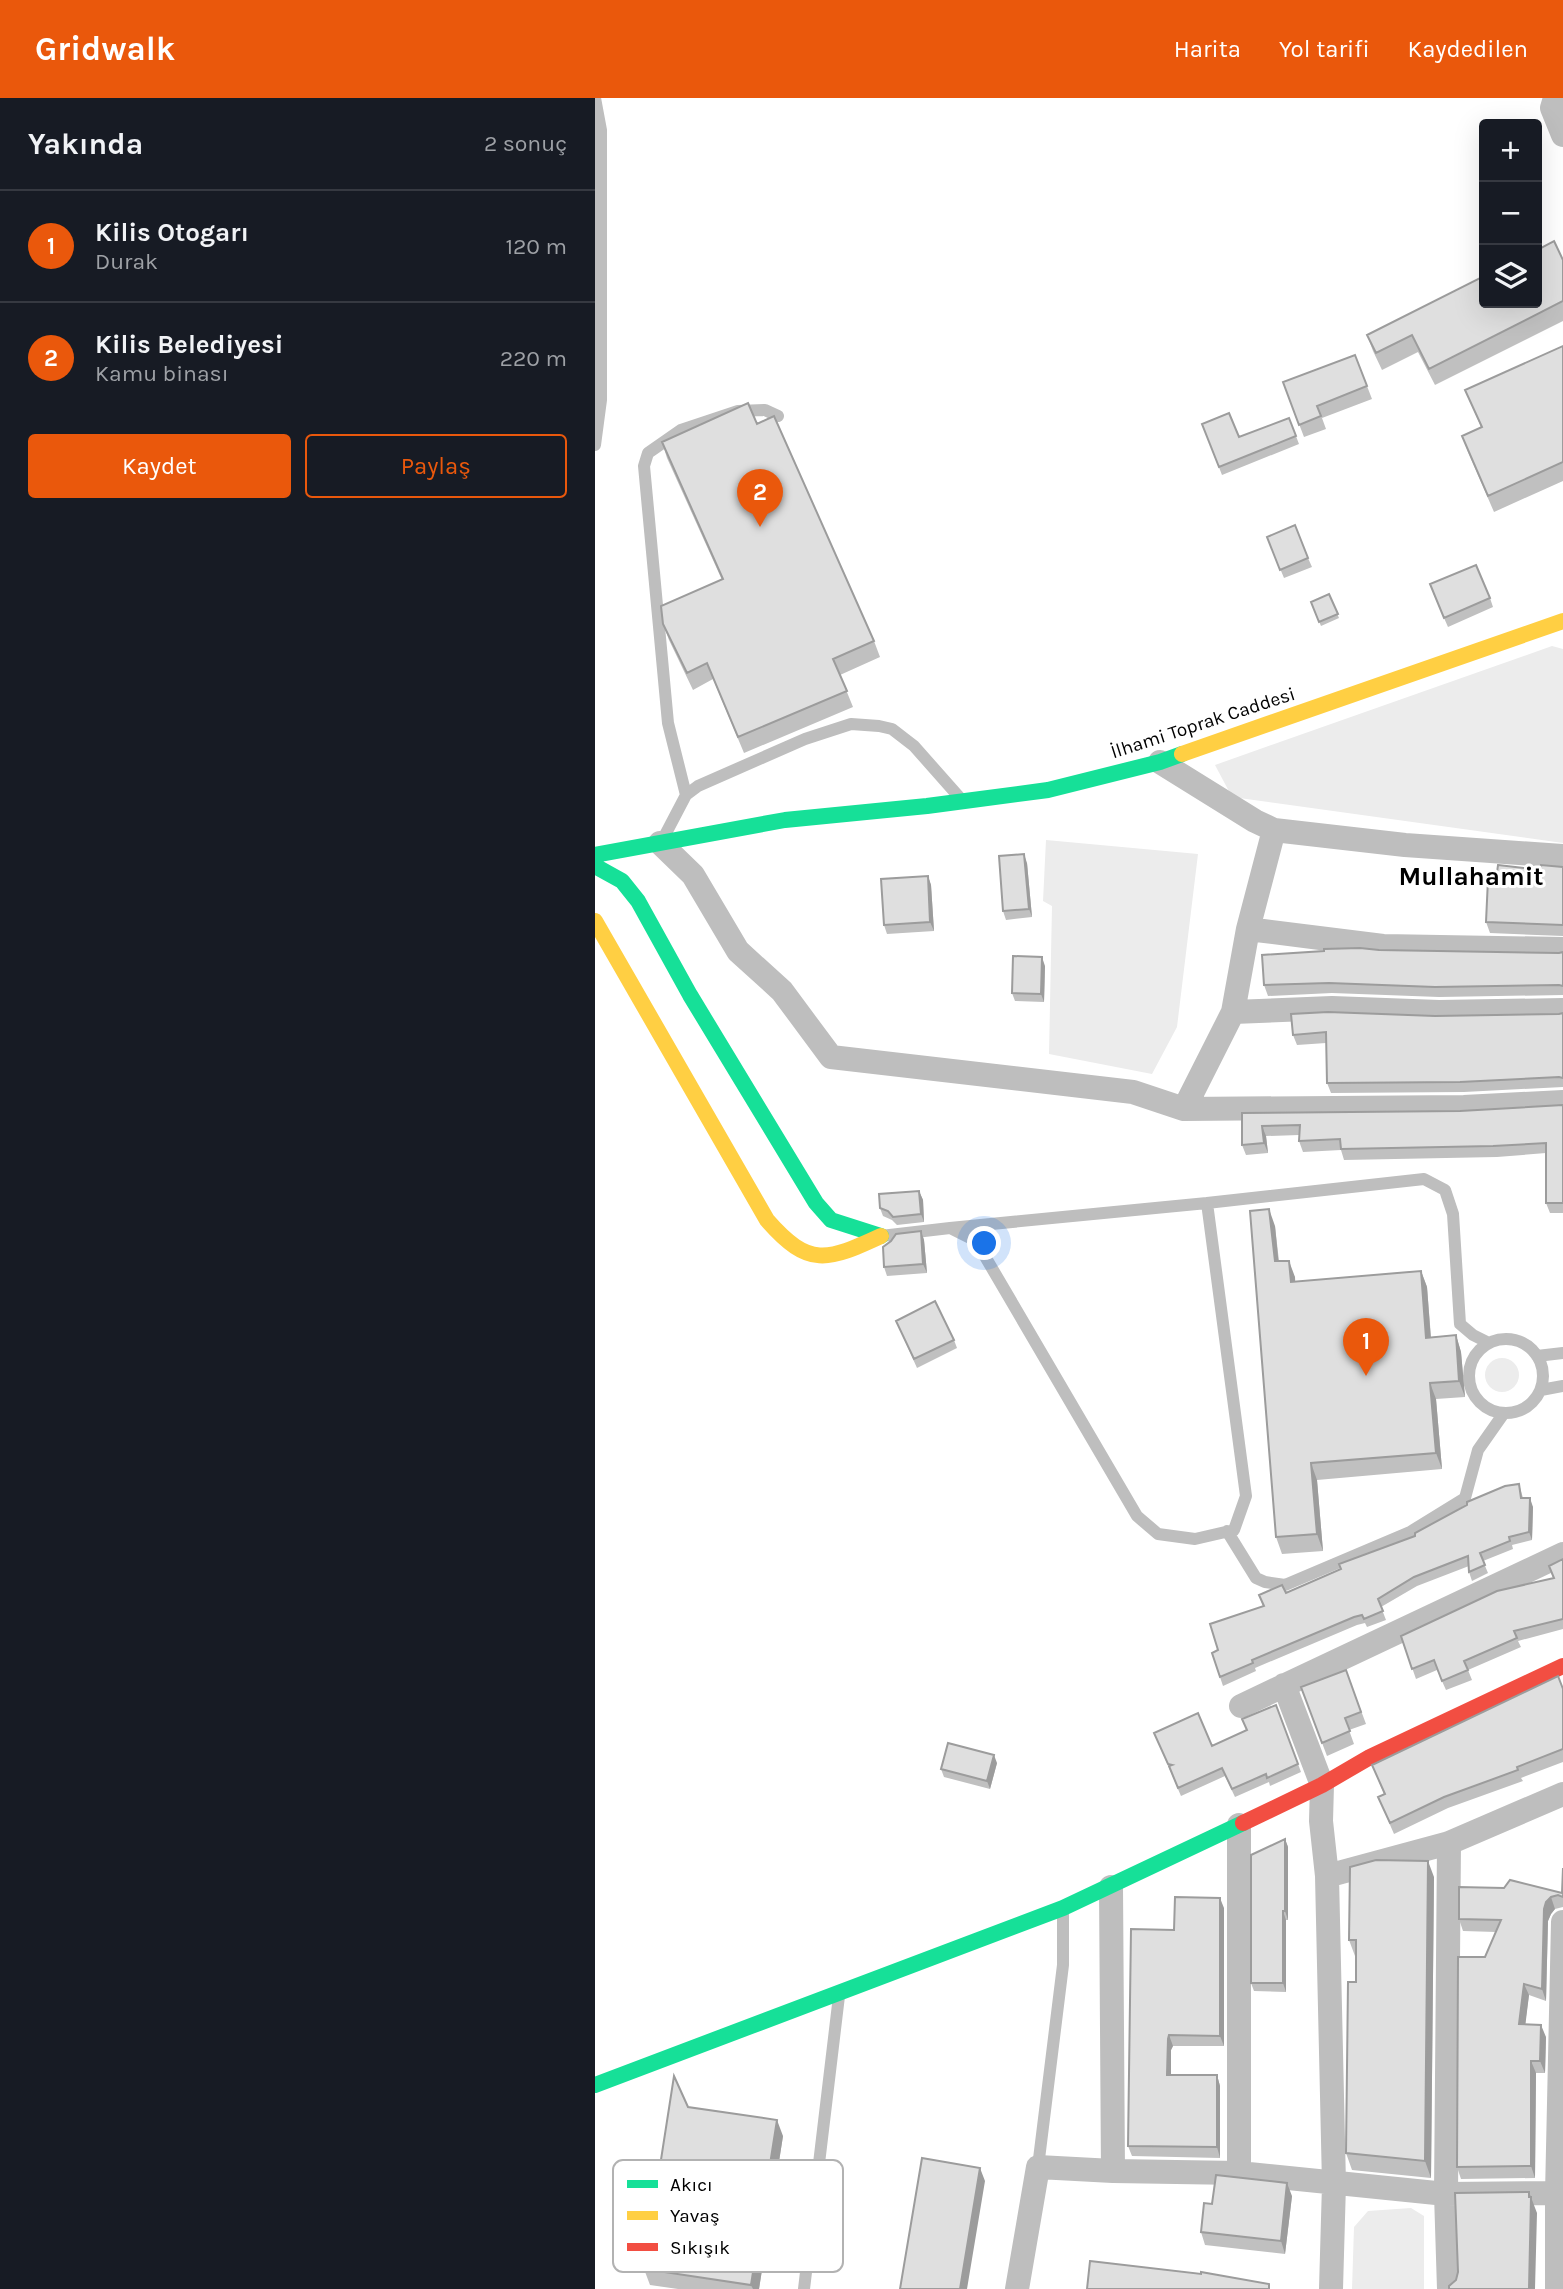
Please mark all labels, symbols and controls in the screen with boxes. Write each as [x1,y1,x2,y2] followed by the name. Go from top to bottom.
[35,30,175,68] text: Gridwalk
[1174,35,1241,63] text: Harita
[1279,35,1370,63] text: Yol tarifi
[1408,35,1528,63] text: Kaydedilen
[1479,119,1542,308] map controls
[1479,119,1542,182] button: +
[28,126,143,162] text: Yakında
[484,130,567,157] text: 2 sonuç
[1479,182,1542,245] button: −
[95,217,249,248] text: Kilis Otogarı
[47,233,55,260] text: 1
[505,233,567,260] text: 120 m
[1479,245,1542,308] button: layers
[95,248,158,275] text: Durak
[95,329,283,360] text: Kilis Belediyesi
[44,345,58,372] text: 2
[500,345,567,372] text: 220 m
[95,360,229,387] text: Kamu binası
[28,434,291,498] button: Kaydet
[305,434,567,498] button: Paylaş
[737,469,783,527] pin: 2
[1108,683,1298,763] street label: İlhami Toprak Caddesi
[1399,861,1543,892] district label: Mullahamit
[967,1226,1001,1260] your location
[1343,1318,1389,1376] pin: 1
[613,2160,843,2272] legend
[670,2174,713,2196] text: Akıcı
[670,2205,720,2227] text: Yavaş
[670,2237,730,2259] text: Sıkışık

